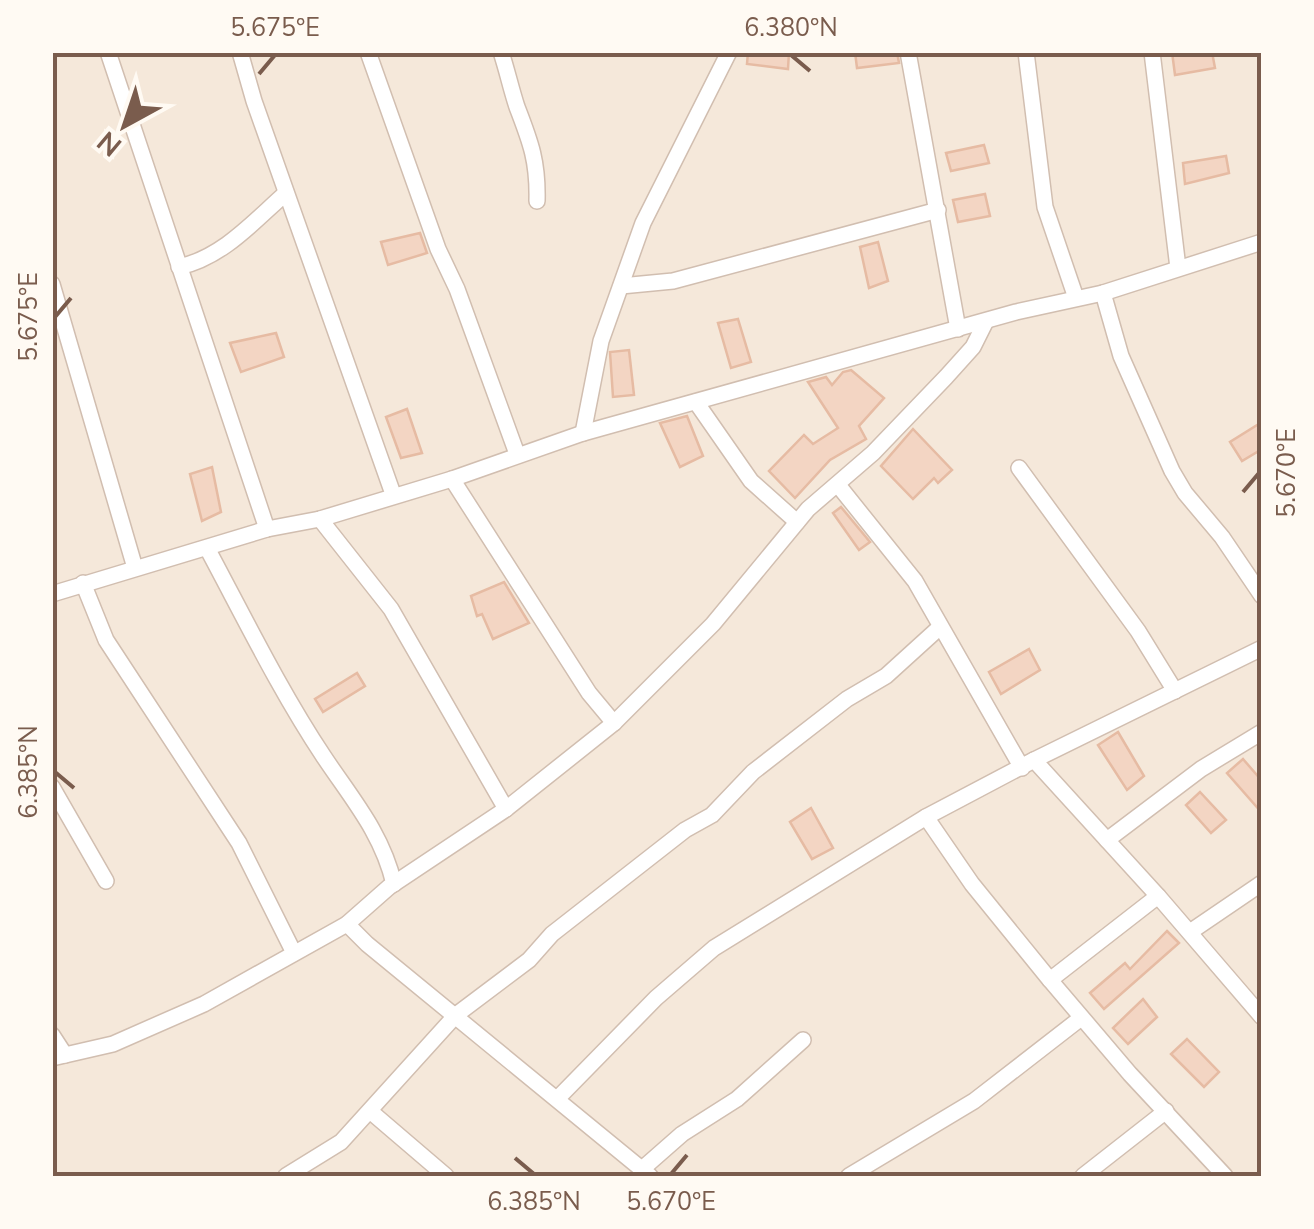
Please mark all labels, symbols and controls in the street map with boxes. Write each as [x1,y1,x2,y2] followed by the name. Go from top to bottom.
[230,11,320,45] text: 5.675°E
[744,11,838,45] text: 6.380°N
[75,75,175,175] north arrow
[89,122,130,165] text: N
[12,272,46,362] text: 5.675°E
[1270,428,1304,518] text: 5.670°E
[12,725,46,819] text: 6.385°N
[487,1185,581,1219] text: 6.385°N
[626,1185,716,1219] text: 5.670°E

